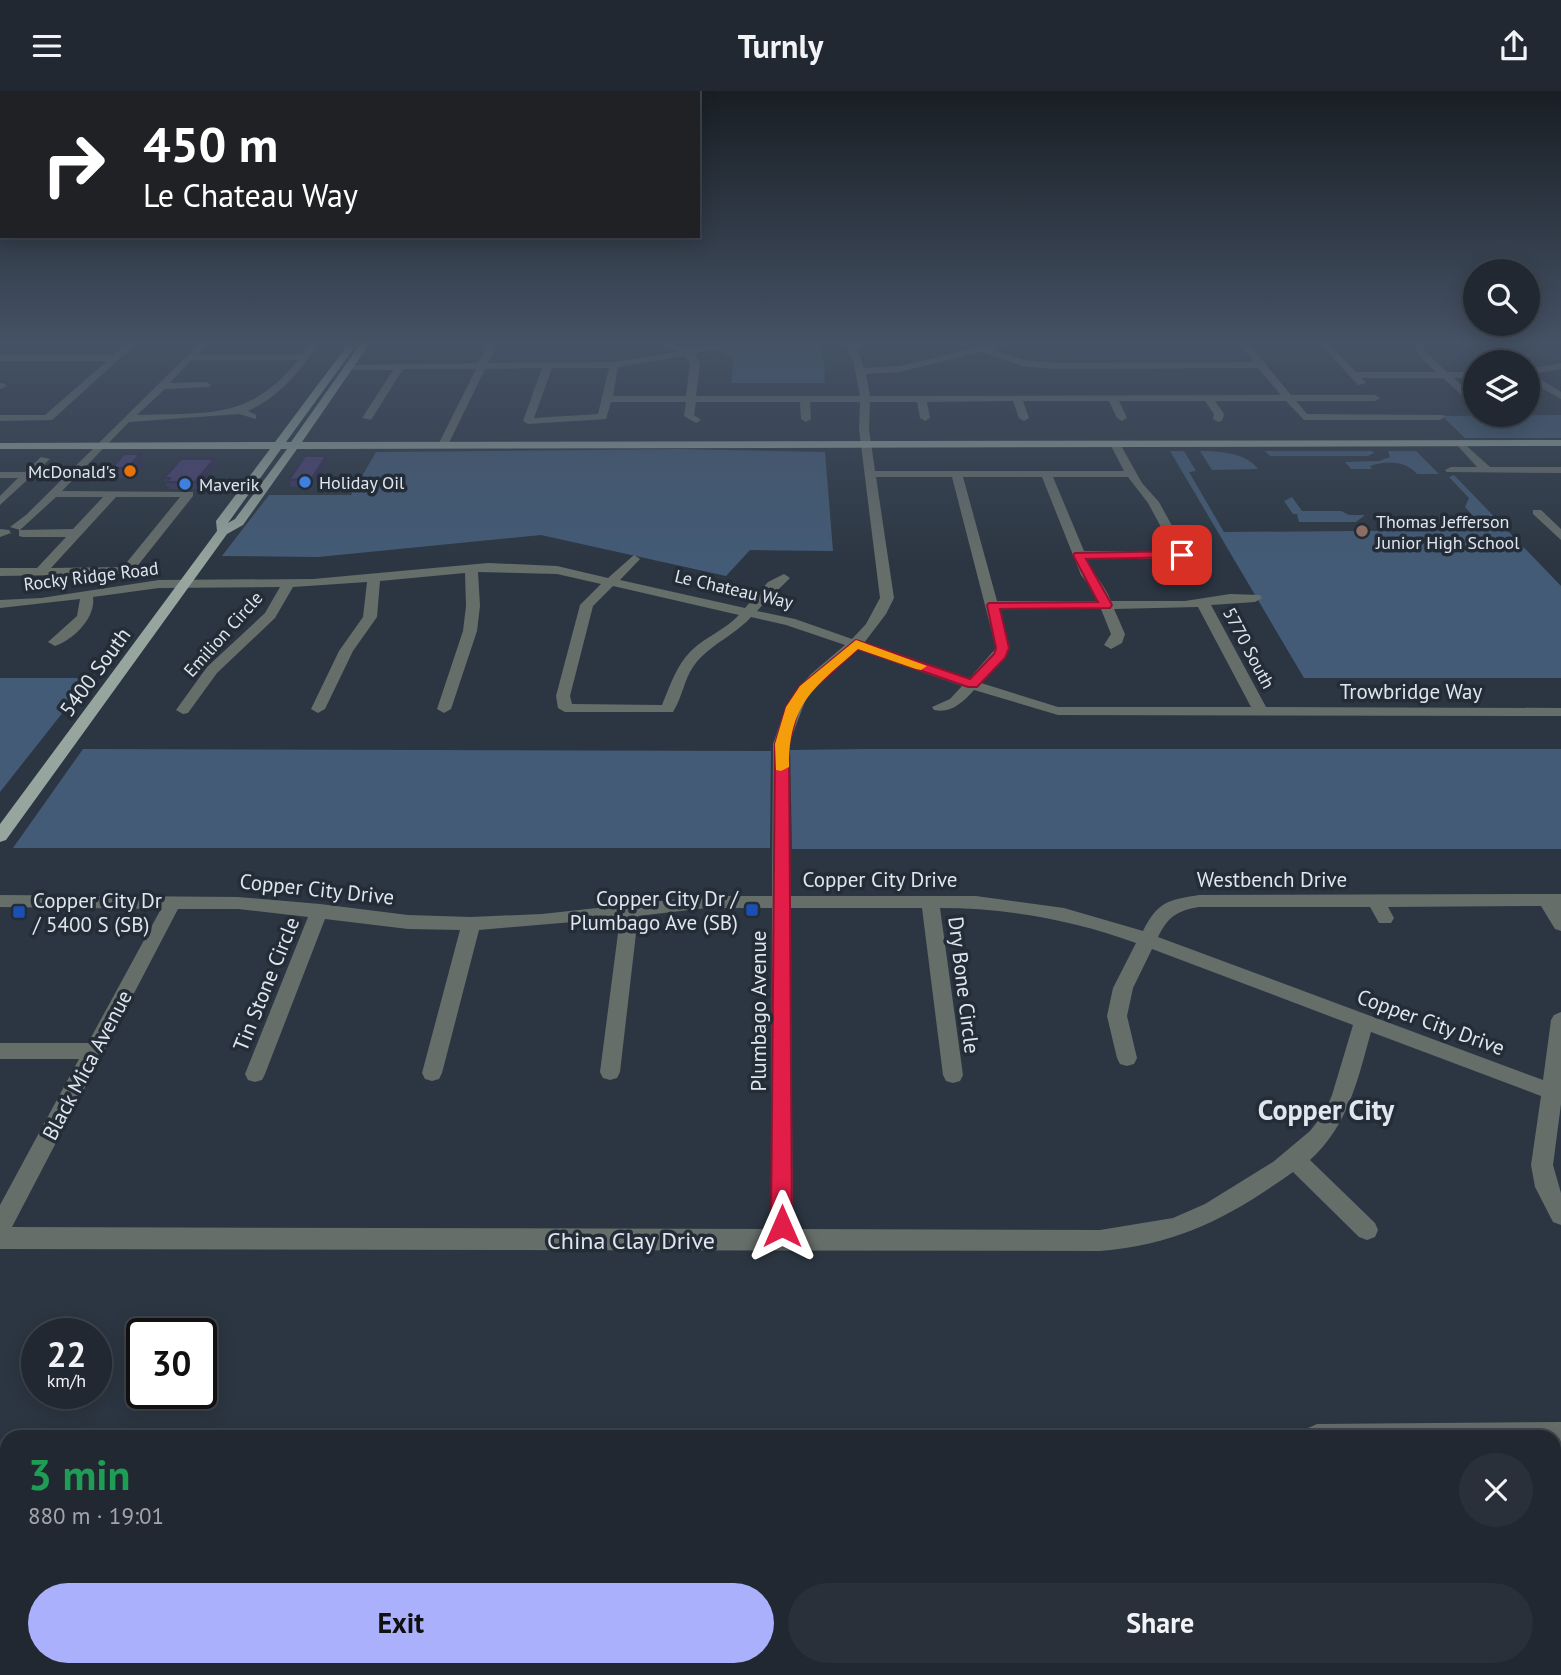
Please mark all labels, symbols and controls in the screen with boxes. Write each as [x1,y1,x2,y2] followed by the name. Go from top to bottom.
[738,25,823,67] text: Turnly
[28,27,66,65] icon: menu
[1495,27,1533,65] icon: share
[143,112,278,176] text: 450 m
[28,119,119,210] icon: right
[143,174,358,216] text: Le Chateau Way
[1463,259,1540,427] map controls
[1463,259,1540,336] button: search
[1463,350,1540,427] button: layers
[28,460,116,483] place label: McDonald's
[122,463,138,479] marker: McDonald's
[319,471,405,494] place label: Holiday Oil
[199,473,260,496] place label: Maverik
[297,474,313,490] marker: Holiday Oil
[177,476,193,492] marker: Maverik
[1375,510,1520,554] place label: Thomas Jefferson Junior High School
[1354,523,1370,539] marker: Thomas Jefferson Junior High School
[1152,525,1212,585] pin
[1163,536,1201,574] icon: arrive
[22,556,160,596] street label: Rocky Ridge Road
[673,564,796,614] street label: Le Chateau Way
[179,586,267,682] street label: Emilion Circle
[1218,603,1280,693] street label: 5770 South
[54,622,136,722] street label: 5400 South
[1340,678,1482,705] street label: Trowbridge Way
[802,866,958,893] street label: Copper City Drive
[1197,866,1347,893] street label: Westbench Drive
[238,867,396,911] street label: Copper City Drive
[570,885,740,936] place label: Copper City Dr / Plumbago Ave (SB)
[32,887,162,938] place label: Copper City Dr / 5400 S (SB)
[744,902,760,918] marker: Copper City Dr / Plumbago Ave (SB)
[11,904,27,920] marker: Copper City Dr / 5400 S (SB)
[227,913,305,1055] street label: Tin Stone Circle
[942,915,986,1055] street label: Dry Bone Circle
[745,930,772,1092] street label: Plumbago Avenue
[1354,983,1508,1061] street label: Copper City Drive
[36,985,138,1145] street label: Black Mica Avenue
[1258,1091,1395,1128] district label: Copper City
[745,1189,819,1263] position arrow
[547,1225,715,1256] street label: China Clay Drive
[126,1318,217,1409] speed limit sign: 30
[47,1331,86,1377] text: 22
[47,1369,86,1392] text: km/h
[28,1447,130,1502] text: 3 min
[1459,1453,1533,1527] button: close
[28,1501,164,1530] text: 880 m · 19:01
[28,1583,774,1663] button: Exit
[788,1583,1533,1663] button: Share

